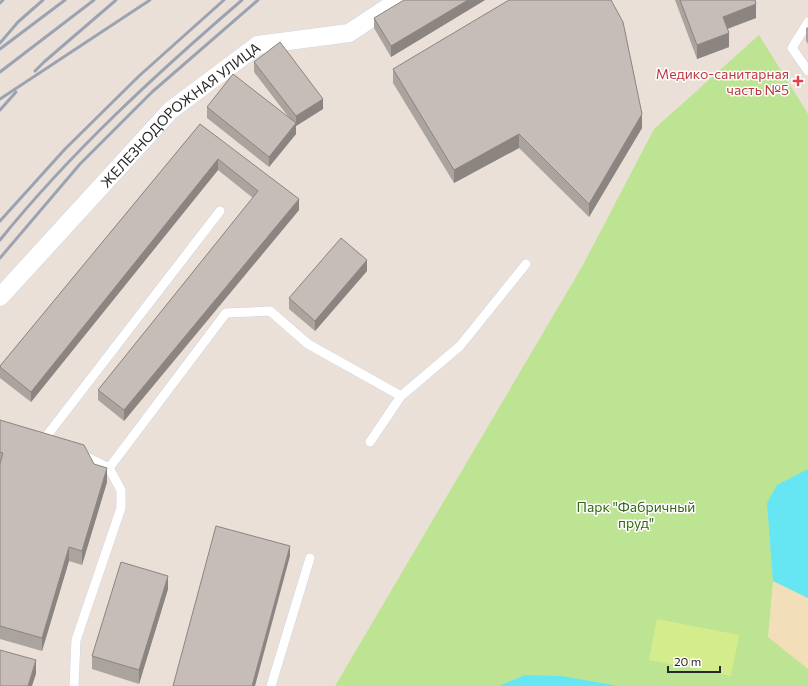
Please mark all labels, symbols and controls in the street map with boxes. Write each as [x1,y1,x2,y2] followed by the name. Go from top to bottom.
[96,38,263,191] street label: ЖЕЛЕЗНОДОРОЖНАЯ УЛИЦА
[656,65,789,98] place label: Медико-санитарная часть №5
[792,75,804,87] marker: Медико-санитарная часть №5
[577,498,695,531] park label: Парк "Фабричный пруд"
[668,648,720,674] scale bar
[674,654,701,668] text: 20 m

